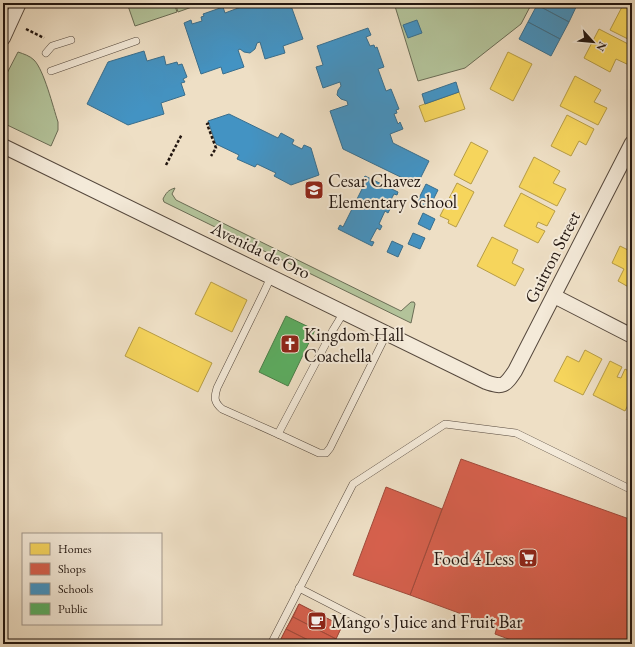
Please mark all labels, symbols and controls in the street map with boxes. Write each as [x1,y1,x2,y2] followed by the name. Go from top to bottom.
[573,22,613,62] north arrow
[594,39,610,54] text: N
[328,169,457,213] place label: Cesar Chavez Elementary School
[303,179,325,201] school or university icon: Cesar Chavez Elementary School
[519,207,585,307] street label: Guitron Street
[207,216,315,284] street label: Avenida de Oro
[304,323,404,367] place label: Kingdom Hall Coachella
[279,333,301,355] church icon: Kingdom Hall Coachella
[22,533,162,625] legend
[58,541,92,557] text: Homes
[433,547,514,570] place label: Food 4 Less
[517,547,539,569] supermarket icon: Food 4 Less
[58,561,86,577] text: Shops
[58,581,93,597] text: Schools
[58,601,88,617] text: Public
[306,610,328,632] cafe icon: Mango's Juice and Fruit Bar
[331,610,522,633] place label: Mango's Juice and Fruit Bar

